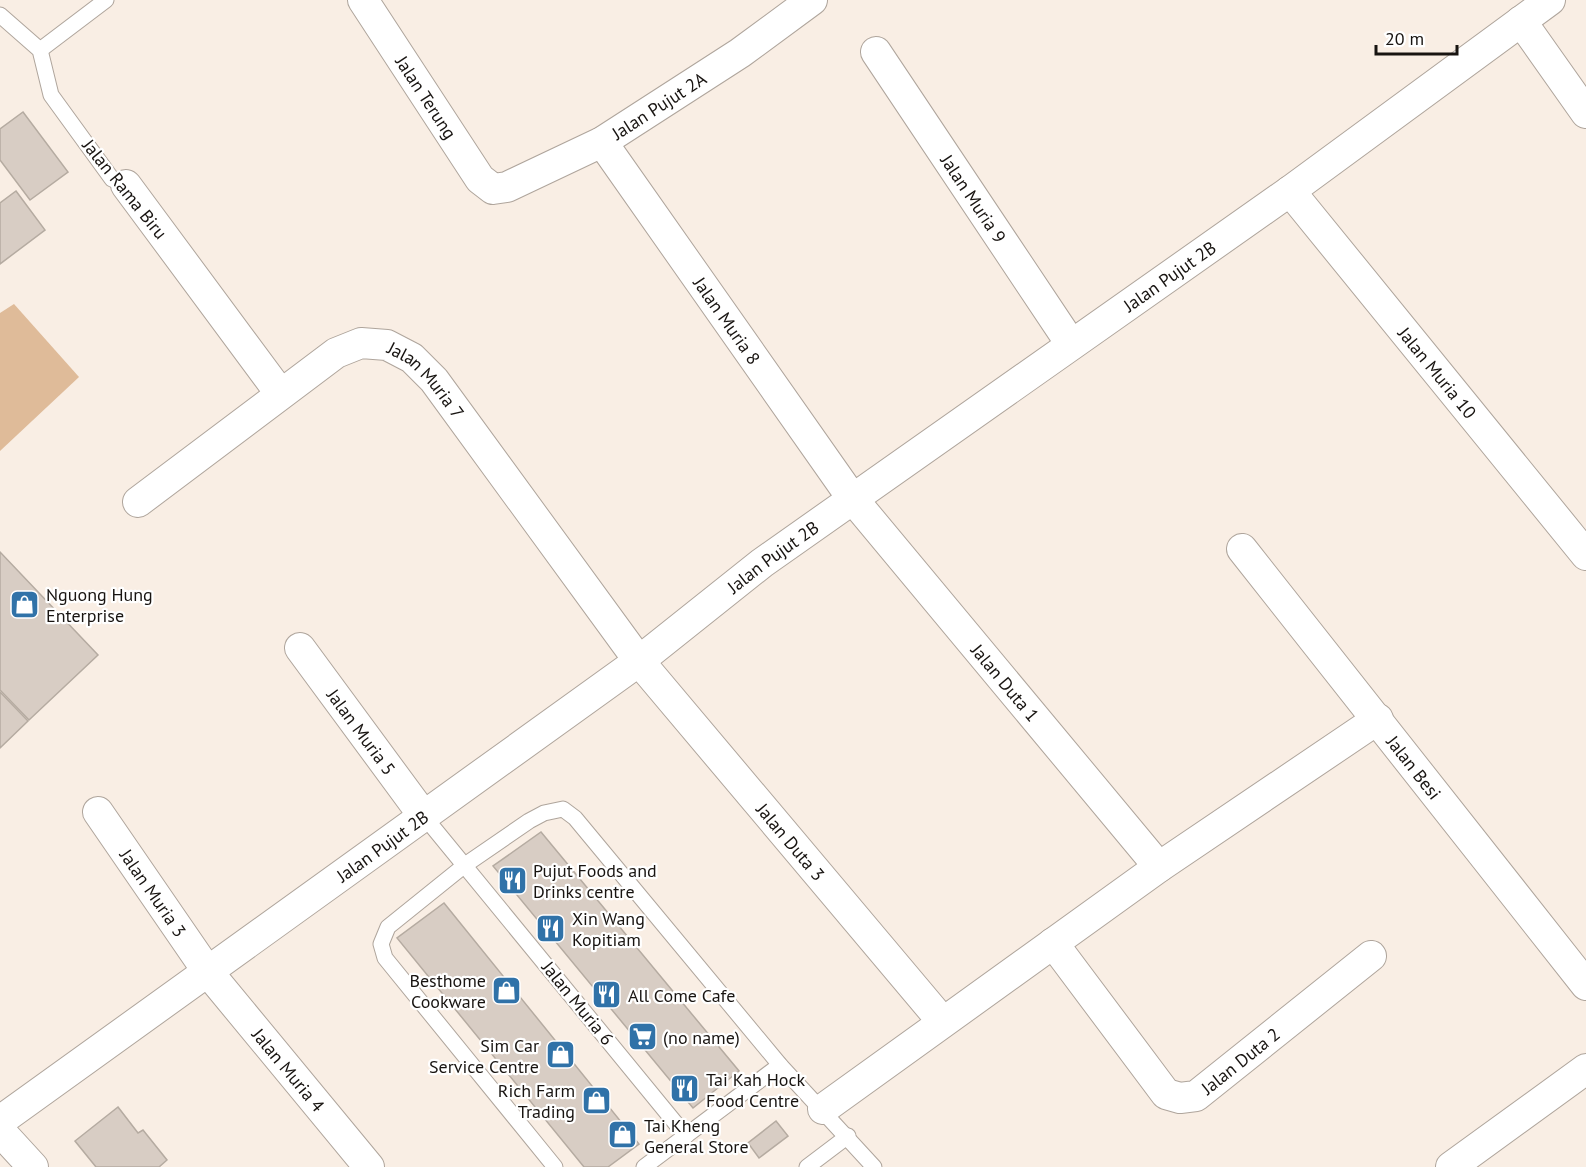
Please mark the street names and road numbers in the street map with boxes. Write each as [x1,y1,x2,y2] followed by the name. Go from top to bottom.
[390,50,462,143] street label: Jalan Terung
[606,66,711,145] street label: Jalan Pujut 2A
[77,134,172,244] street label: Jalan Rama Biru
[935,149,1011,247] street label: Jalan Muria 9
[1118,235,1220,317] street label: Jalan Pujut 2B
[688,271,766,369] street label: Jalan Muria 8
[1393,321,1482,423] street label: Jalan Muria 10
[383,335,470,423] street label: Jalan Muria 7
[722,515,823,599] street label: Jalan Pujut 2B
[966,638,1044,726] street label: Jalan Duta 1
[322,683,401,779] street label: Jalan Muria 5
[1381,730,1446,804] street label: Jalan Besi
[751,797,830,885] street label: Jalan Duta 3
[331,805,433,887] street label: Jalan Pujut 2B
[115,844,192,941] street label: Jalan Muria 3
[537,956,619,1050] street label: Jalan Muria 6
[1196,1022,1284,1100] street label: Jalan Duta 2
[247,1023,330,1116] street label: Jalan Muria 4

